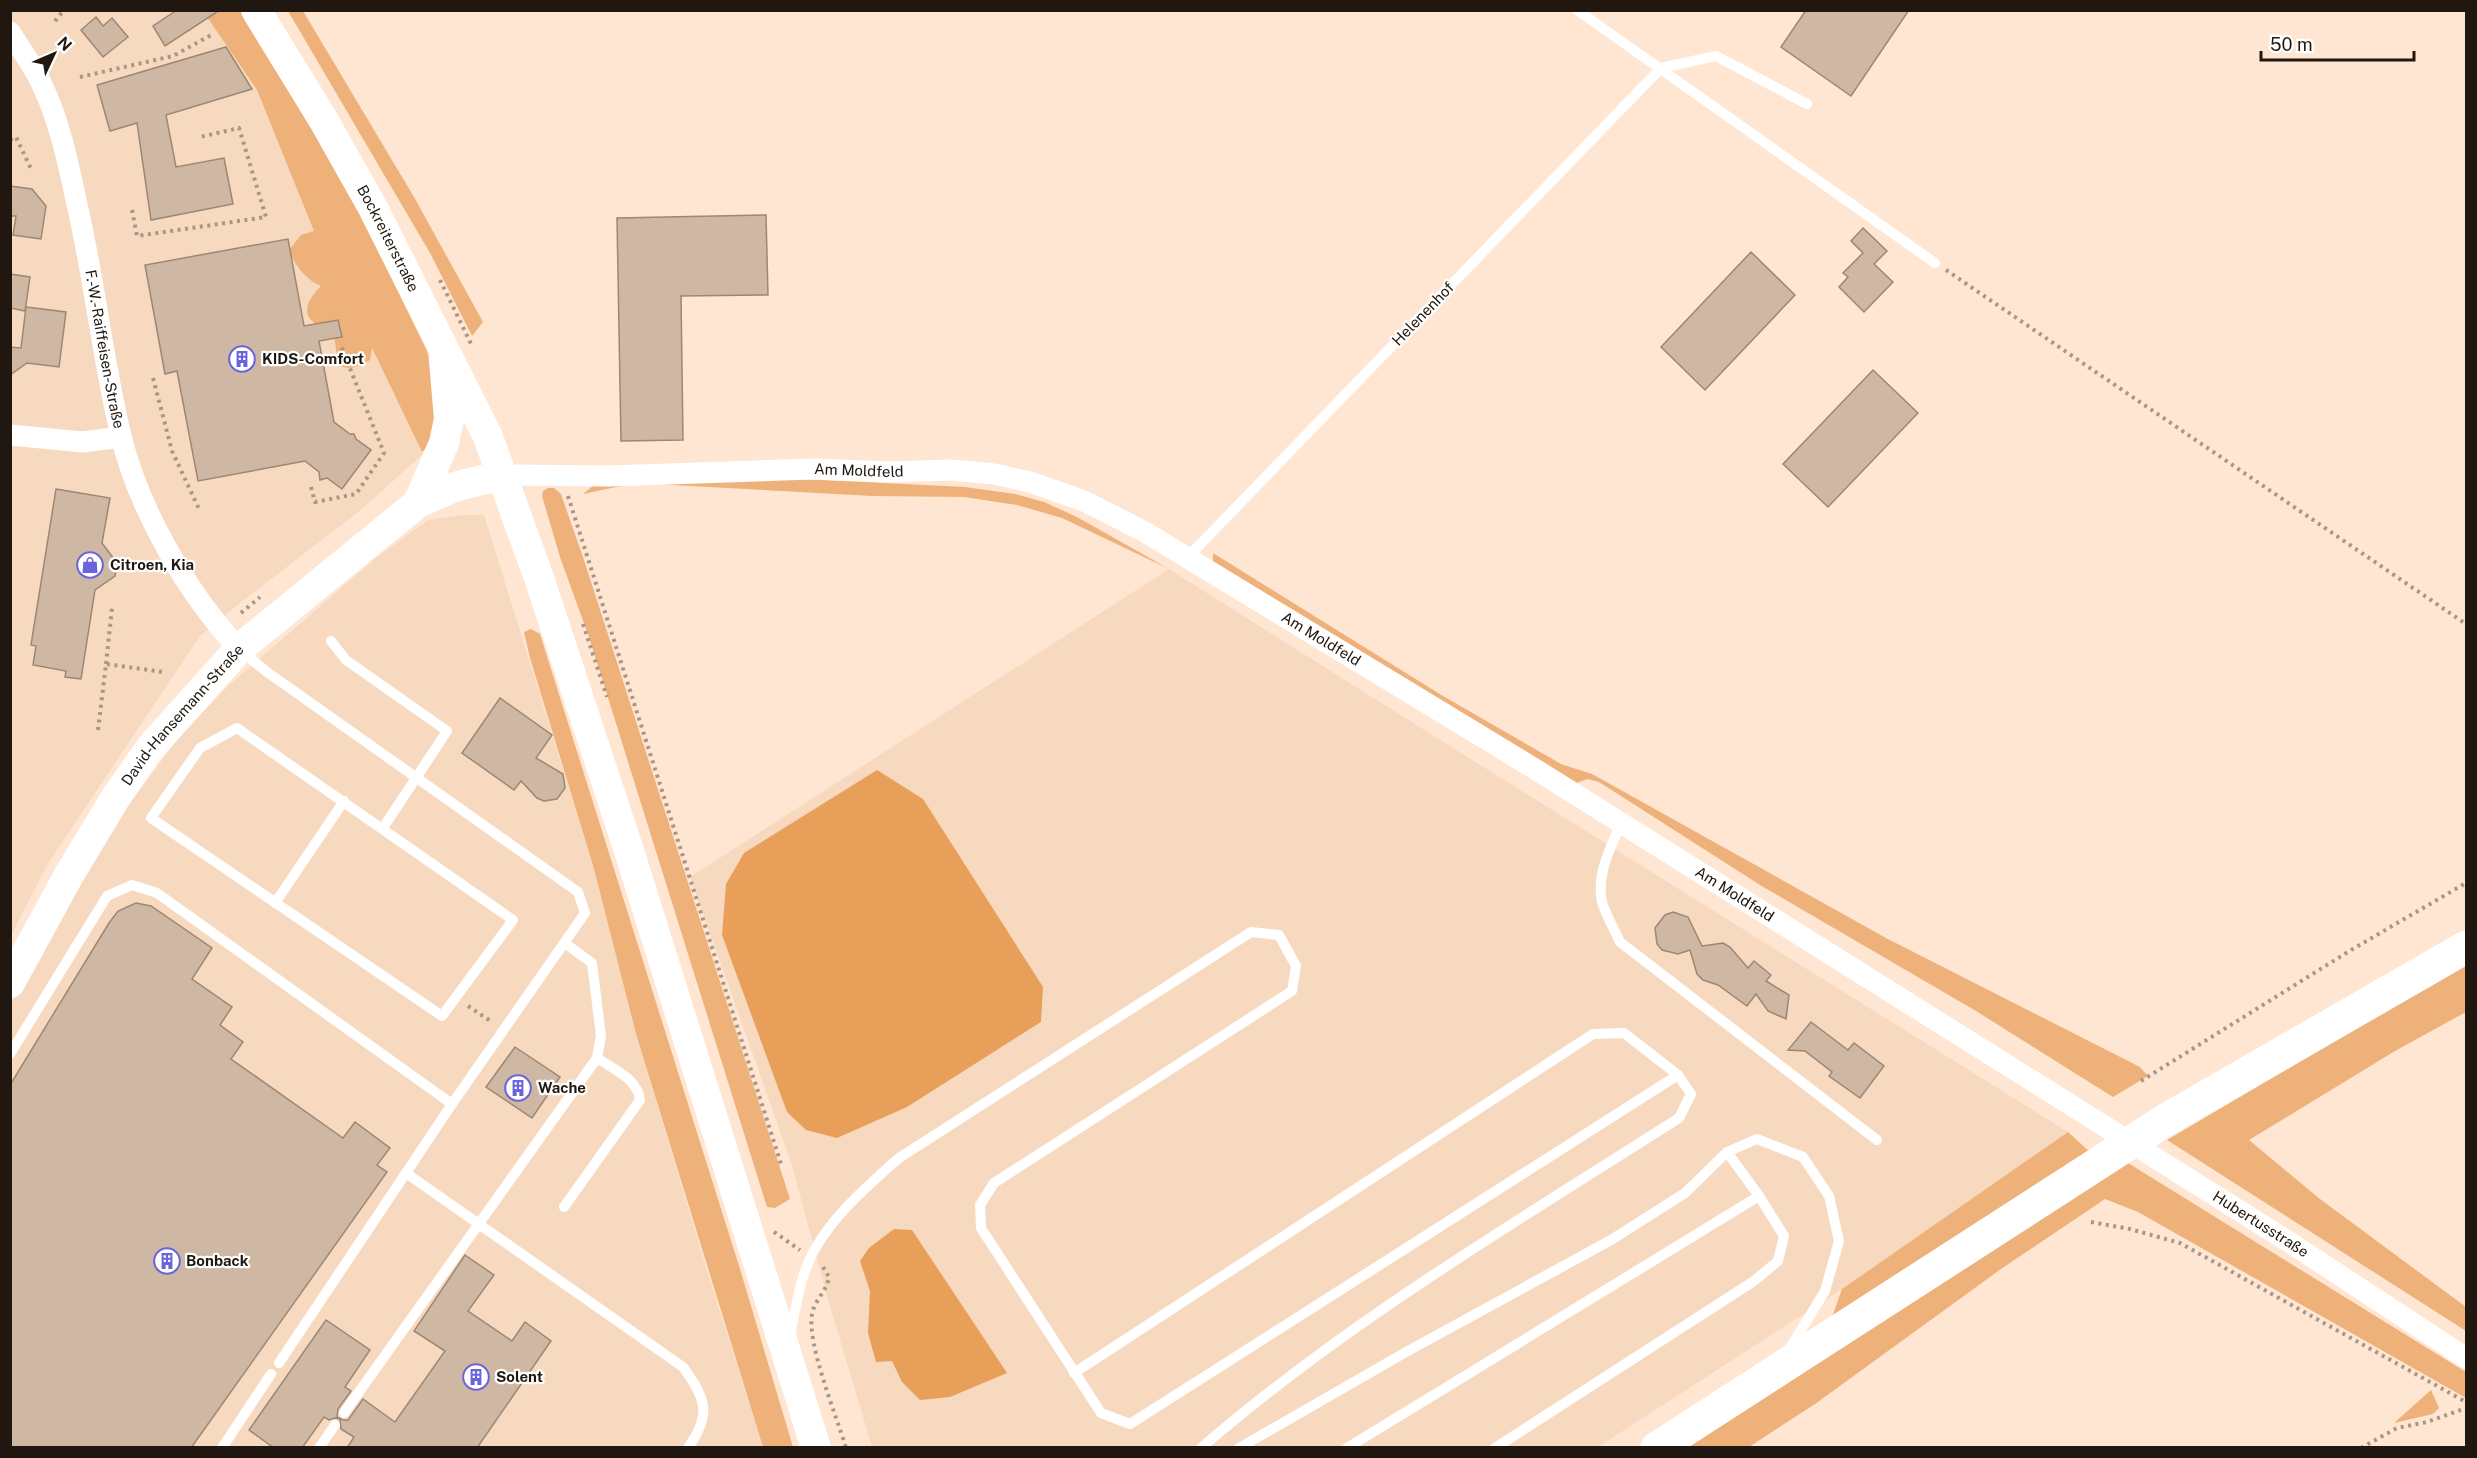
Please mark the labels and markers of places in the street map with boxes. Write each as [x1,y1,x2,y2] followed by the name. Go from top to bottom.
[227,344,257,374] building icon: KIDS-Comfort
[262,350,364,367] place label: KIDS-Comfort
[75,550,105,580] shop icon: Citroen, Kia
[110,556,194,573] place label: Citroen, Kia
[503,1073,533,1103] building icon: Wache
[538,1079,586,1096] place label: Wache
[152,1246,182,1276] building icon: Bonback
[186,1252,249,1269] place label: Bonback
[461,1362,491,1392] building icon: Solent
[496,1368,543,1385] place label: Solent

